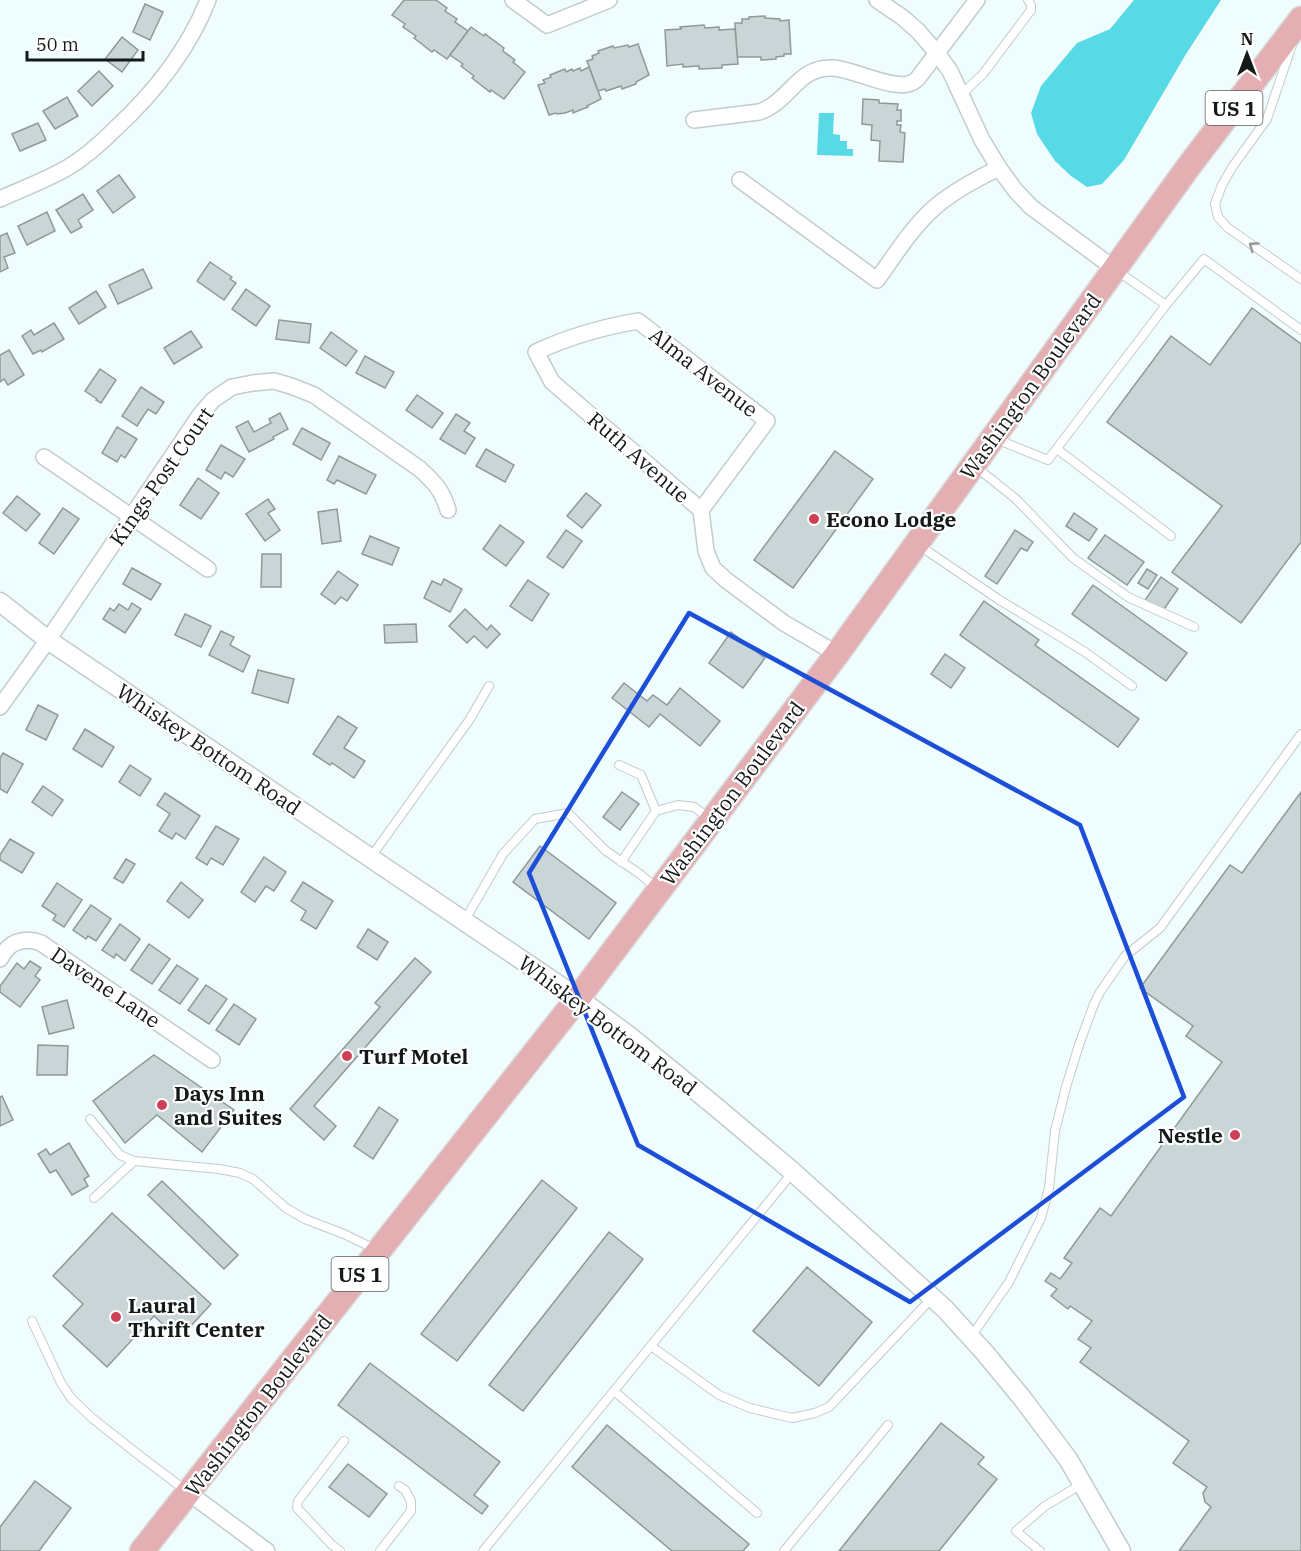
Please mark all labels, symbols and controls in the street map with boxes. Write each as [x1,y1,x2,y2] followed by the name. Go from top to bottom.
[27,24,142,62] scale bar
[1217,24,1277,84] north arrow
[1241,29,1253,49] text: N
[36,33,79,56] text: 50 m
[1206,91,1262,125] road number: US 1
[1249,242,1260,253] one-way arrow
[953,287,1107,485] street label: Washington Boulevard
[644,321,764,423] street label: Alma Avenue
[103,401,219,551] street label: Kings Post Court
[582,405,696,509] street label: Ruth Avenue
[826,505,956,533] place label: Econo Lodge
[807,512,821,526] marker: Econo Lodge
[111,677,307,821] street label: Whiskey Bottom Road
[653,695,811,891] street label: Washington Boulevard
[46,940,166,1034] street label: Davene Lane
[513,949,703,1102] street label: Whiskey Bottom Road
[359,1042,469,1070] place label: Turf Motel
[340,1049,354,1063] marker: Turf Motel
[174,1079,282,1131] place label: Days Inn and Suites
[155,1098,169,1112] marker: Days Inn and Suites
[1158,1121,1223,1149] place label: Nestle
[1228,1128,1242,1142] marker: Nestle
[332,1257,388,1291] road number: US 1
[128,1291,265,1343] place label: Laural Thrift Center
[178,1308,338,1502] street label: Washington Boulevard
[109,1310,123,1324] marker: Laural Thrift Center

